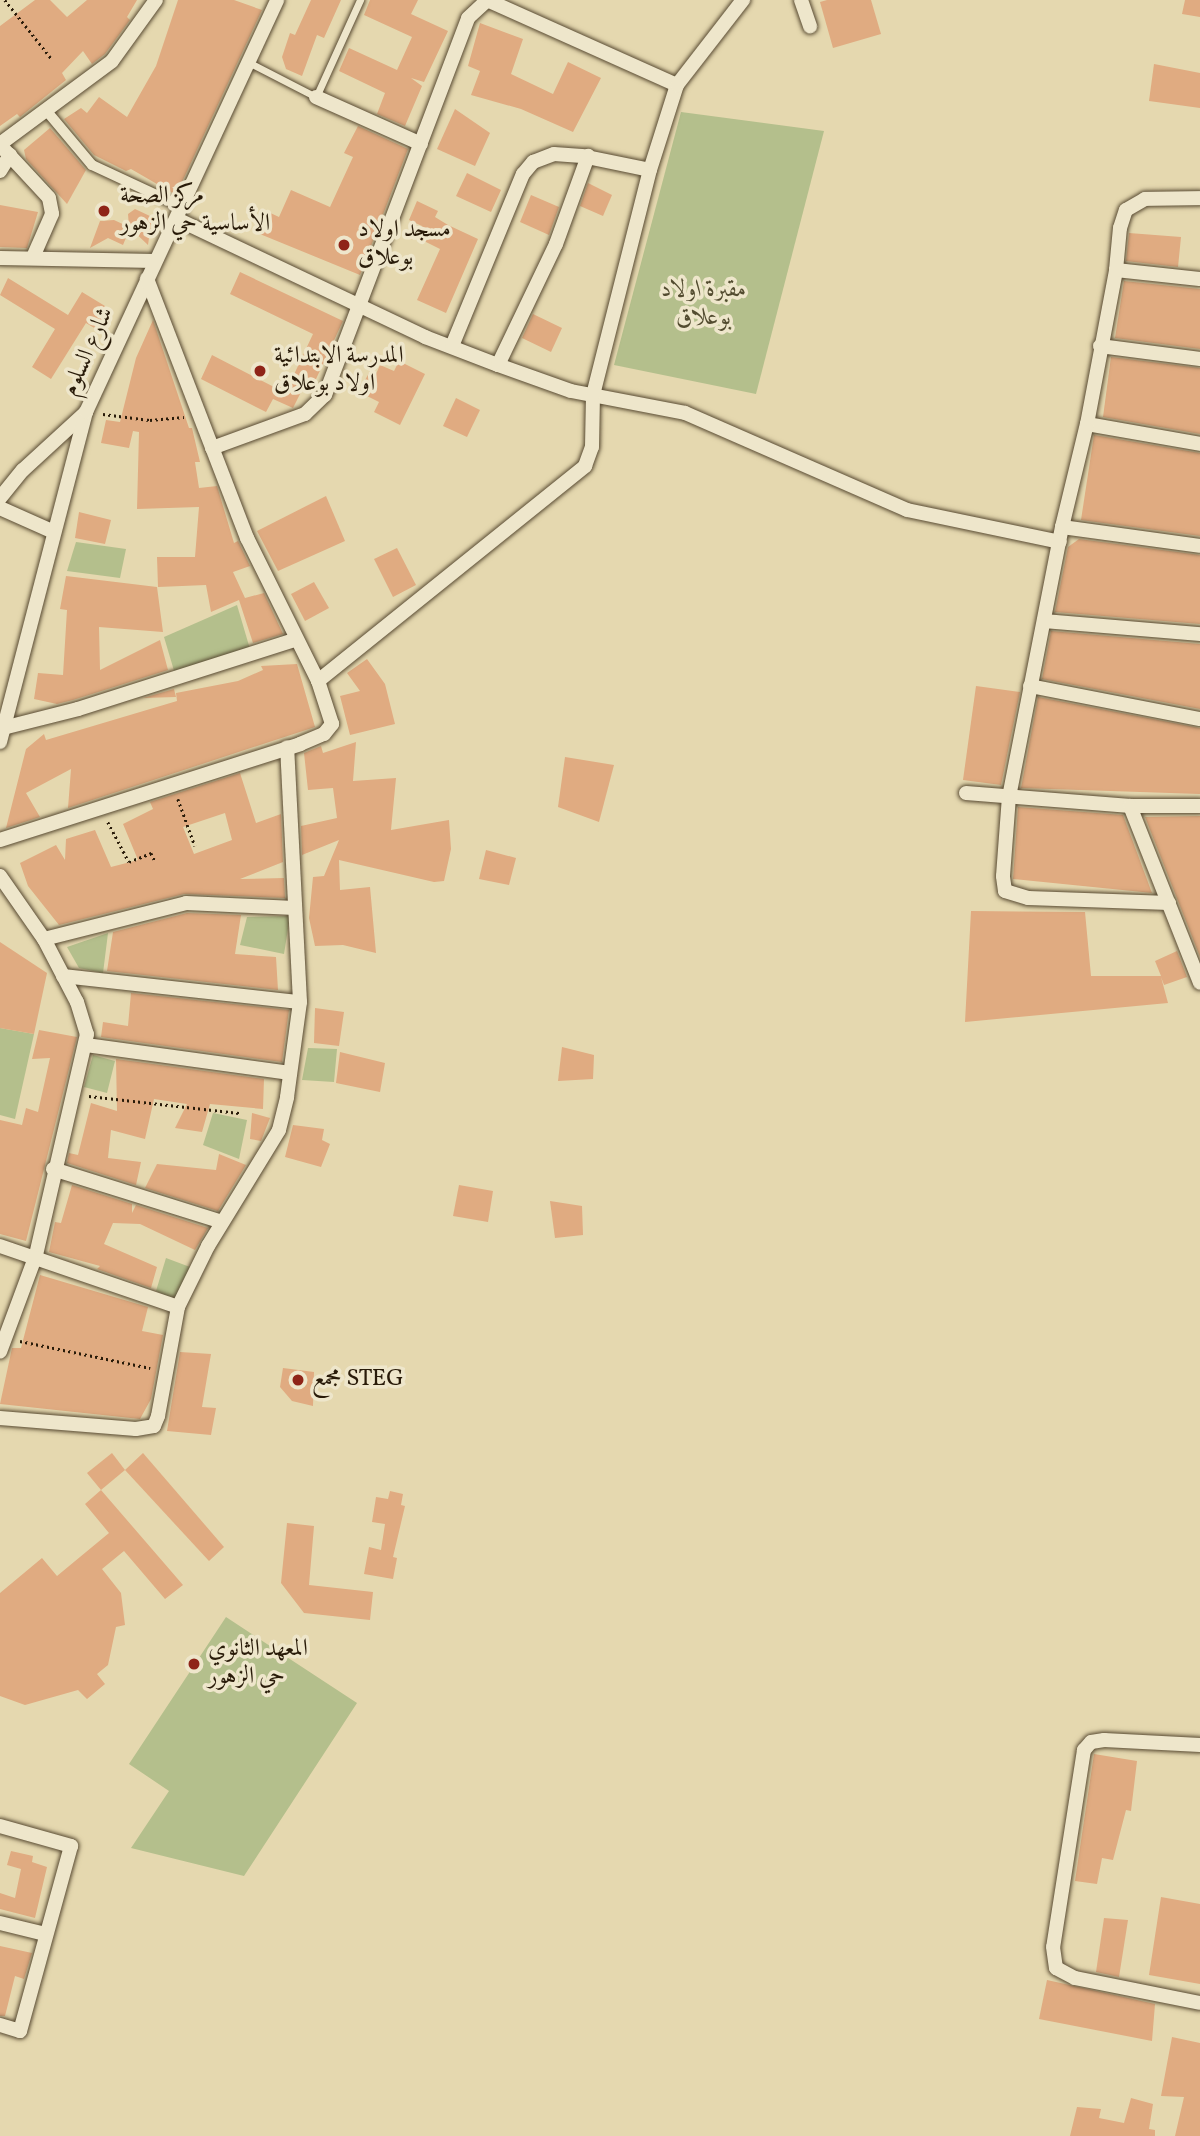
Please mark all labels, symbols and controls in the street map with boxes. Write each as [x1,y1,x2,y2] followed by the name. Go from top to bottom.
[120,183,270,239] place label: مركز الصحة الأساسية حي الزهور
[94,201,114,221] marker: مركز الصحة الأساسية حي الزهور
[358,217,451,273] place label: مسجد اولاد بوعلاق
[336,237,352,253] marker: مسجد اولاد بوعلاق
[661,277,747,333] park label: مقبرة اولاد بوعلاق
[57,303,121,401] street label: شارع السلوم
[274,343,404,399] place label: المدرسة الابتدائية اولاد بوعلاق
[252,363,268,379] marker: المدرسة الابتدائية اولاد بوعلاق
[312,1366,404,1394] place label: مجمع STEG
[290,1372,306,1388] marker: مجمع STEG
[208,1636,308,1692] place label: المعهد الثانوي حي الزهور
[186,1656,202,1672] marker: المعهد الثانوي حي الزهور

